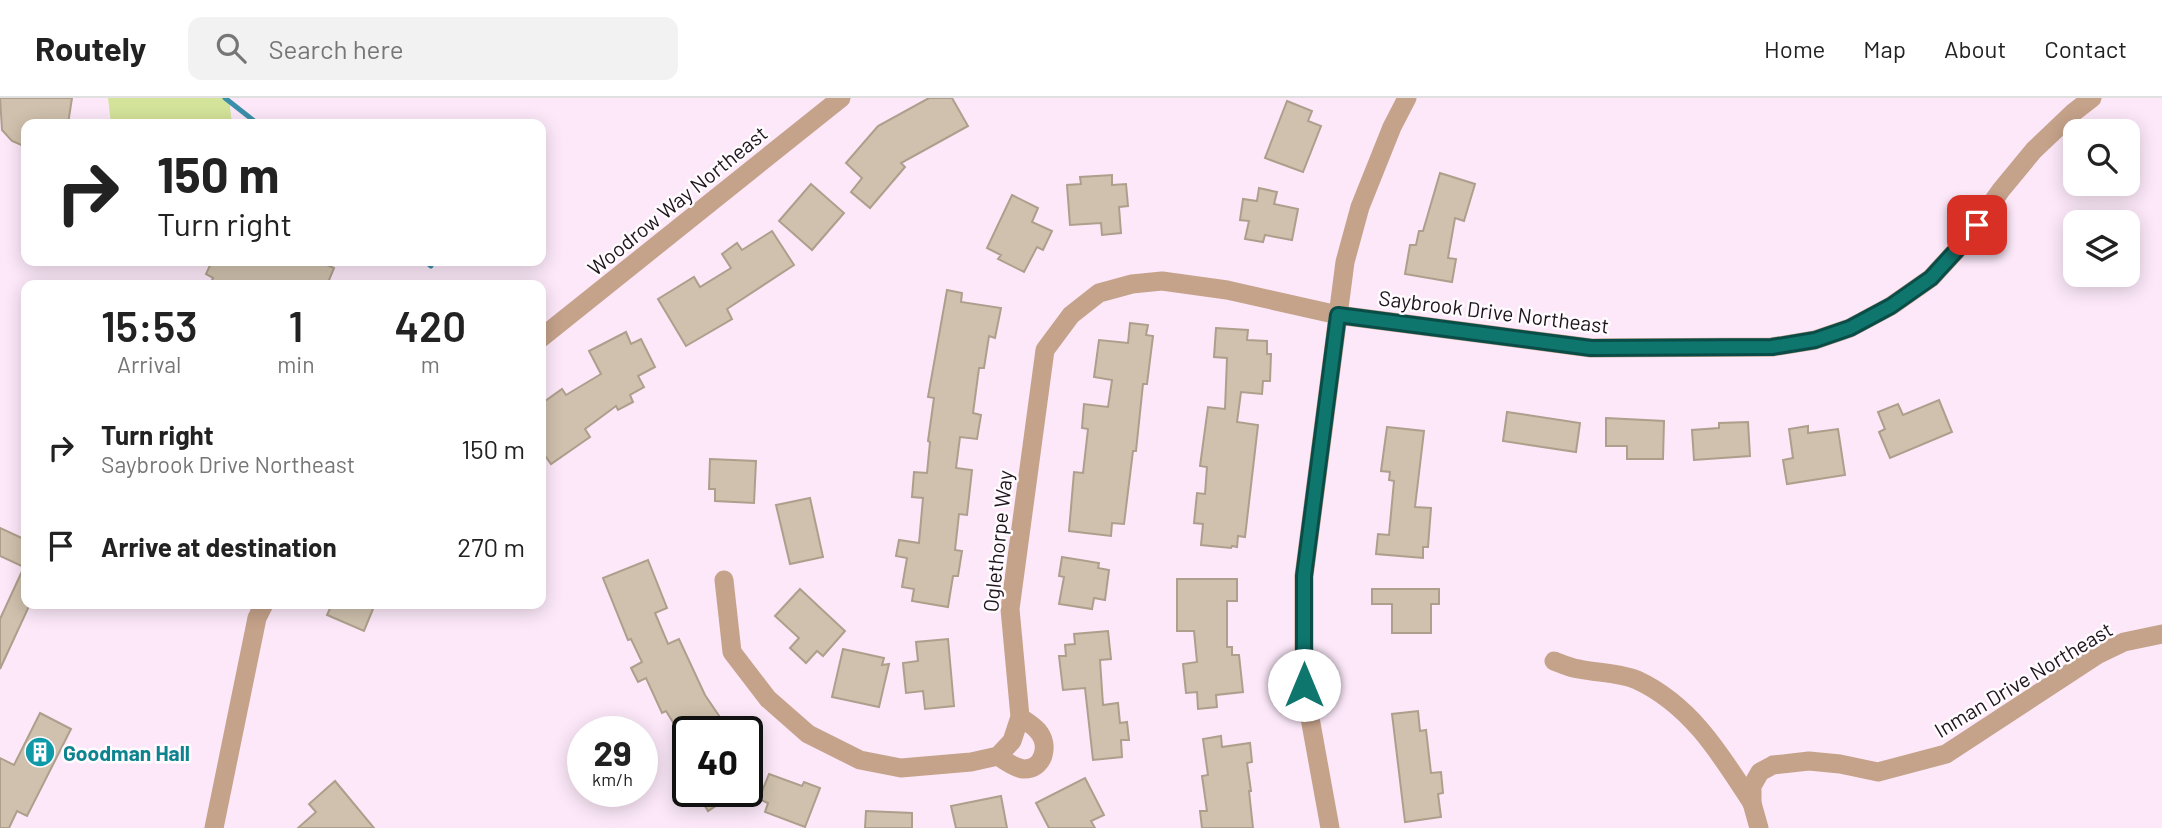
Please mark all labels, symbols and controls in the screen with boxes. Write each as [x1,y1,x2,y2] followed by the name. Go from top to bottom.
[188,17,678,80] search box
[35,28,146,68] text: Routely
[212,29,250,67] icon: search
[268,33,404,64] text: Search here
[1764,34,1825,63] text: Home
[1863,34,1906,63] text: Map
[1944,34,2006,63] text: About
[2044,34,2127,63] text: Contact
[2063,119,2140,287] map controls
[2063,119,2140,196] button: search
[582,120,772,280] street label: Woodrow Way Northeast
[157,144,279,203] text: 150 m
[42,147,133,238] icon: right
[1947,195,2007,255] pin
[157,204,292,242] text: Turn right
[1958,206,1996,244] icon: arrive
[2063,210,2140,287] button: layers
[1377,284,1611,338] street label: Saybrook Drive Northeast
[101,300,197,350] text: 15:53
[289,300,303,350] text: 1
[395,300,466,350] text: 420
[117,350,181,378] text: Arrival
[277,350,315,378] text: min
[421,350,440,378] text: m
[101,419,214,450] text: Turn right
[42,429,80,467] icon: right
[461,433,525,464] text: 150 m
[101,450,355,478] text: Saybrook Drive Northeast
[977,469,1017,613] street label: Oglethorpe Way
[42,527,80,565] icon: arrive
[101,531,337,562] text: Arrive at destination
[457,531,525,562] text: 270 m
[1929,616,2117,742] street label: Inman Drive Northeast
[1267,648,1341,722] position arrow
[672,716,763,807] speed limit sign: 40
[593,731,632,773] text: 29
[23,735,57,769] building icon: Goodman Hall
[63,740,190,765] place label: Goodman Hall
[592,768,633,790] text: km/h

